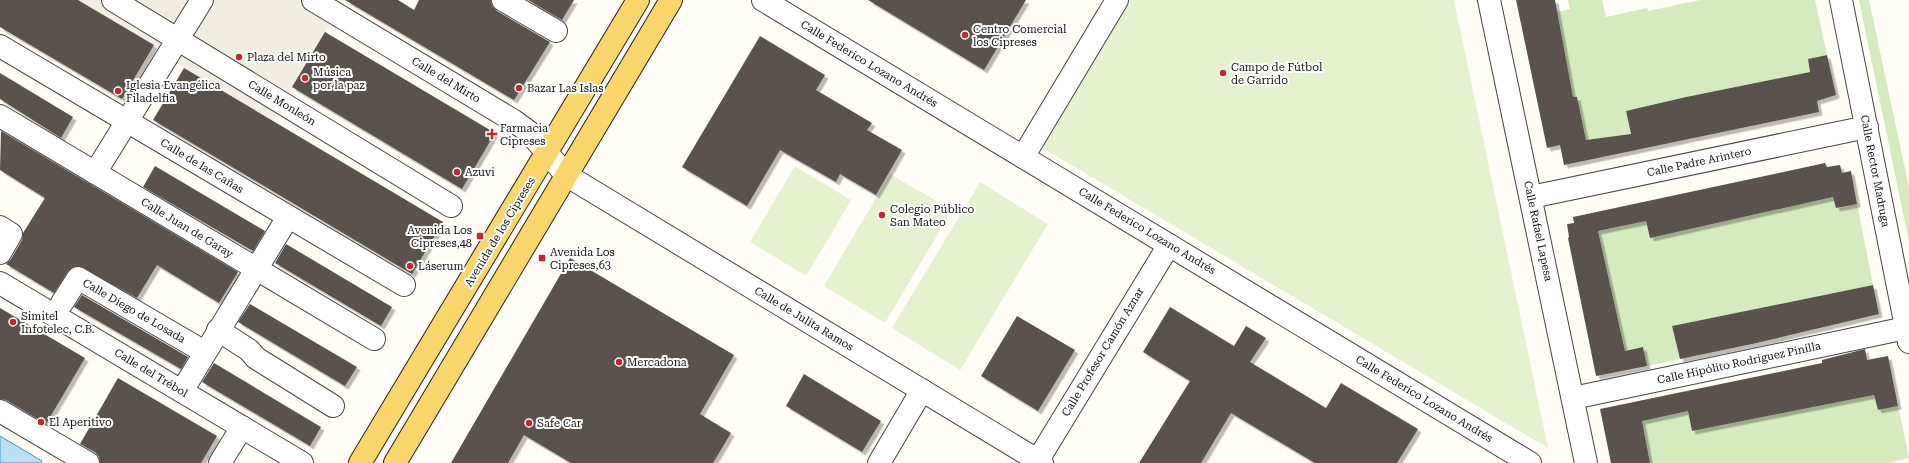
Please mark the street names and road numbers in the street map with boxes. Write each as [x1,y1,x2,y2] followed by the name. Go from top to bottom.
[798,18,940,110] street label: Calle Federico Lozano Andrés
[409,54,483,106] street label: Calle del Mirto
[246,78,318,128] street label: Calle Monleón
[1858,114,1892,228] street label: Calle Rector Madruga
[158,136,246,196] street label: Calle de las Cañas
[1646,145,1753,179] street label: Calle Padre Arintero
[462,175,538,289] street label: Avenida de los Cipreses
[1521,180,1555,282] street label: Calle Rafael Lapesa
[1076,185,1218,277] street label: Calle Federico Lozano Andrés
[138,195,236,261] street label: Calle Juan de Garay
[80,276,188,346] street label: Calle Diego de Losada
[752,284,856,354] street label: Calle de Julita Ramos
[1059,285,1147,419] street label: Calle Profesor Camón Aznar
[1656,339,1822,387] street label: Calle Hipólito Rodríguez Pinilla
[112,346,191,400] street label: Calle del Trébol
[1353,353,1495,445] street label: Calle Federico Lozano Andrés

